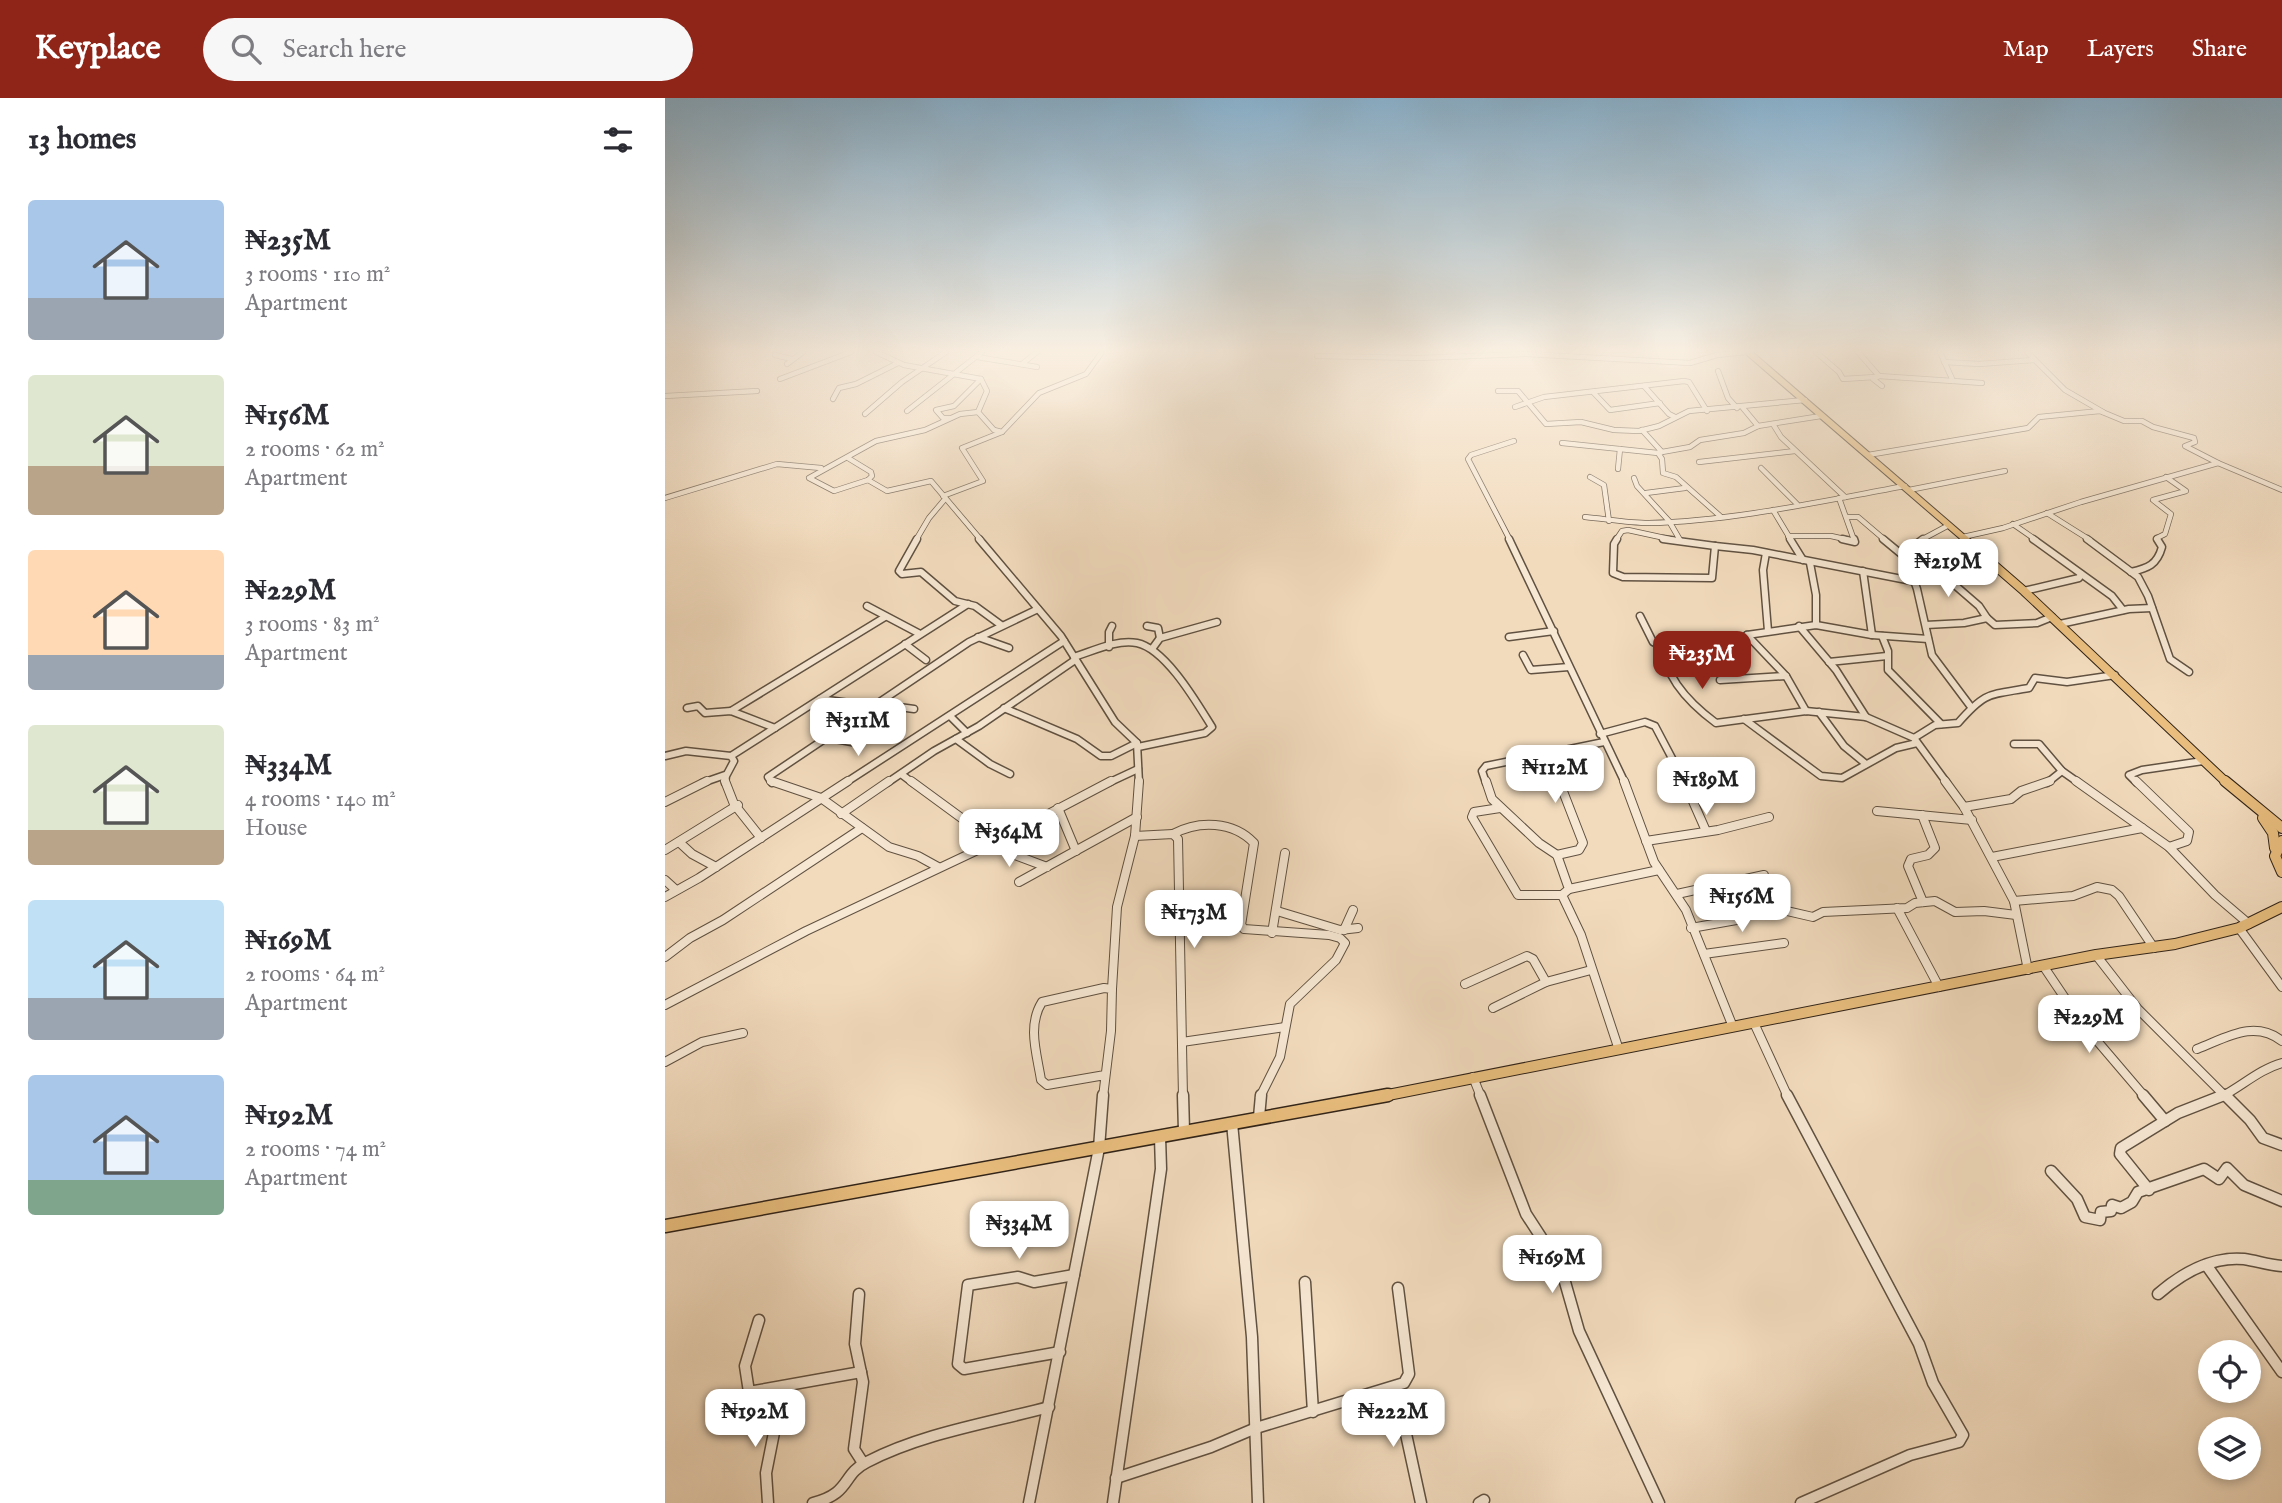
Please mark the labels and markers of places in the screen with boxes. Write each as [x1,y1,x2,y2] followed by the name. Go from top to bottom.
[1899,540,1997,599] pin: ₦219M
[1653,632,1751,691] pin: ₦235M
[809,698,907,758] pin: ₦311M
[1506,746,1604,805] pin: ₦112M
[1657,758,1755,817] pin: ₦189M
[960,810,1058,869] pin: ₦364M
[1693,874,1791,934] pin: ₦156M
[1145,890,1243,950] pin: ₦173M
[2040,996,2138,1055] pin: ₦229M
[970,1202,1068,1261] pin: ₦334M
[1503,1236,1601,1295] pin: ₦169M
[706,1390,804,1449] pin: ₦192M
[1344,1390,1442,1449] pin: ₦222M

